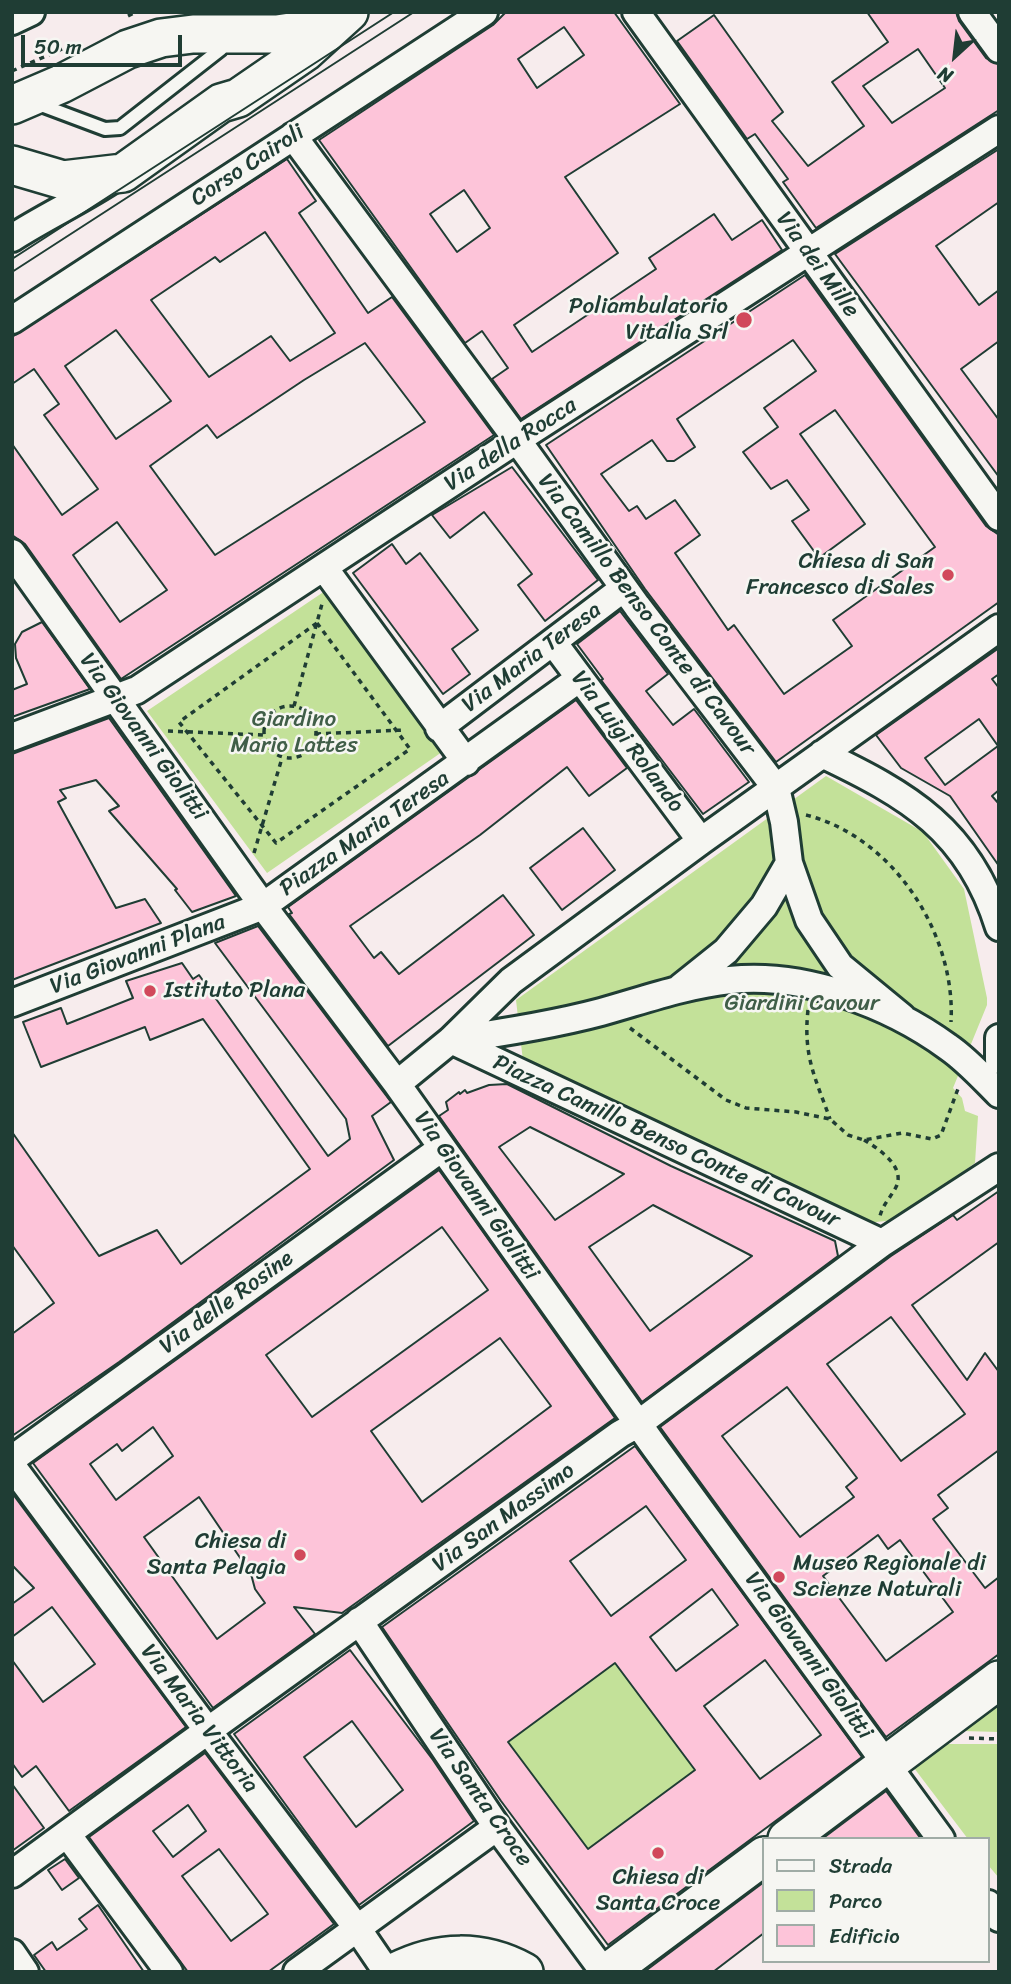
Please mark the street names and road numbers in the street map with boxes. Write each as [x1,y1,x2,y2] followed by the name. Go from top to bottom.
[186,119,310,213] street label: Corso Cairoli
[769,207,865,323] street label: Via dei Mille
[440,392,582,498] street label: Via della Rocca
[531,469,761,761] street label: Via Camillo Benso Conte di Cavour
[457,597,607,719] street label: Via Maria Teresa
[73,648,213,826] street label: Via Giovanni Giolitti
[565,666,689,818] street label: Via Luigi Rolando
[275,765,455,903] street label: Piazza Maria Teresa
[47,909,229,1001] street label: Via Giovanni Plana
[488,1049,844,1235] street label: Piazza Camillo Benso Conte di Cavour
[407,1106,545,1286] street label: Via Giovanni Giolitti
[155,1245,299,1361] street label: Via delle Rosine
[428,1457,580,1579] street label: Via San Massimo
[738,1567,878,1745] street label: Via Giovanni Giolitti
[134,1639,264,1799] street label: Via Maria Vittoria
[422,1724,538,1872] street label: Via Santa Croce

